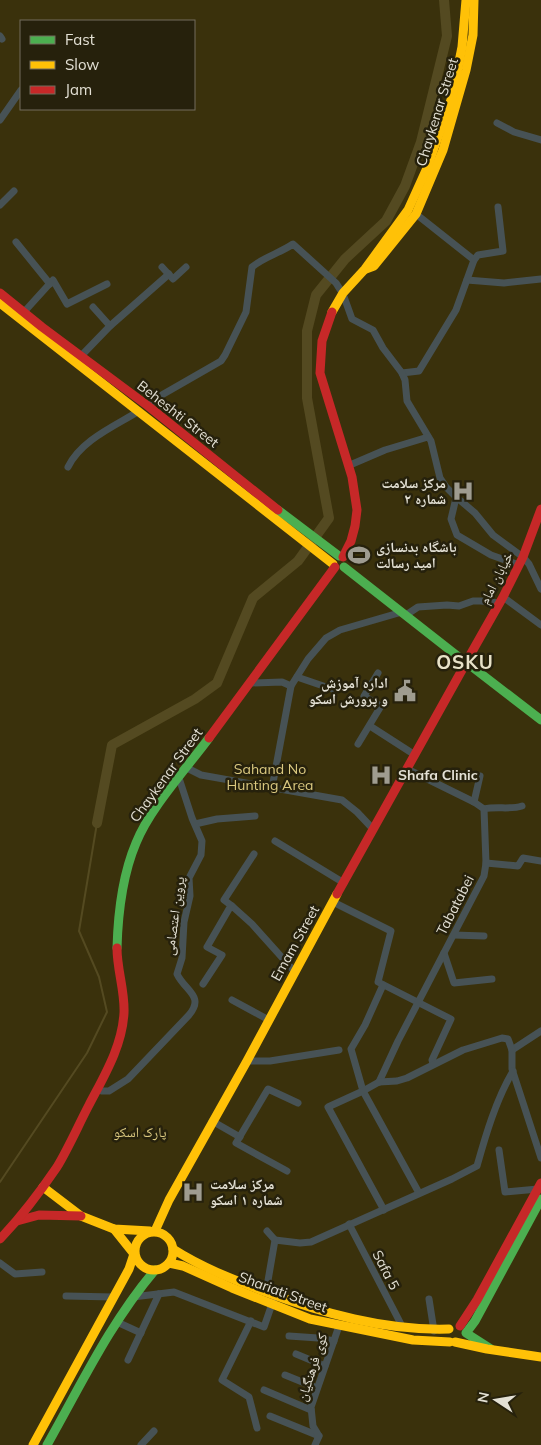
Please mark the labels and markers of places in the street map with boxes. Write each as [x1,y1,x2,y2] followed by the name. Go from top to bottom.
[382,474,446,508] place label: مرکز سلامت شماره ۲
[450,478,476,504] hospital icon: مرکز سلامت شماره ۲
[376,538,457,572] place label: باشگاه بدنسازی امید رسالت
[346,542,372,568] sports icon: باشگاه بدنسازی امید رسالت
[309,674,388,708] place label: اداره آموزش و پرورش اسکو
[392,678,418,704] public building icon: اداره آموزش و پرورش اسکو
[368,762,394,788] hospital icon: Shafa Clinic
[398,766,478,784] place label: Shafa Clinic
[210,1175,283,1209] place label: مرکز سلامت شماره ۱ اسکو
[180,1179,206,1205] hospital icon: مرکز سلامت شماره ۱ اسکو

